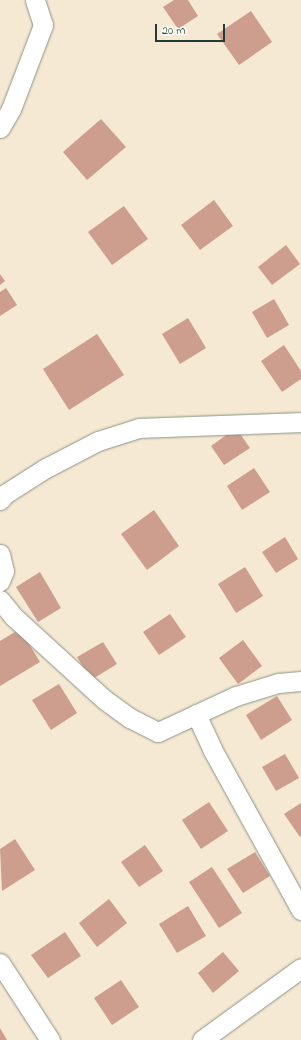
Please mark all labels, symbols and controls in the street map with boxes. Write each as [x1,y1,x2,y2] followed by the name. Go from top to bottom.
[157,16,227,42] scale bar
[162,22,185,40] text: 20 m

